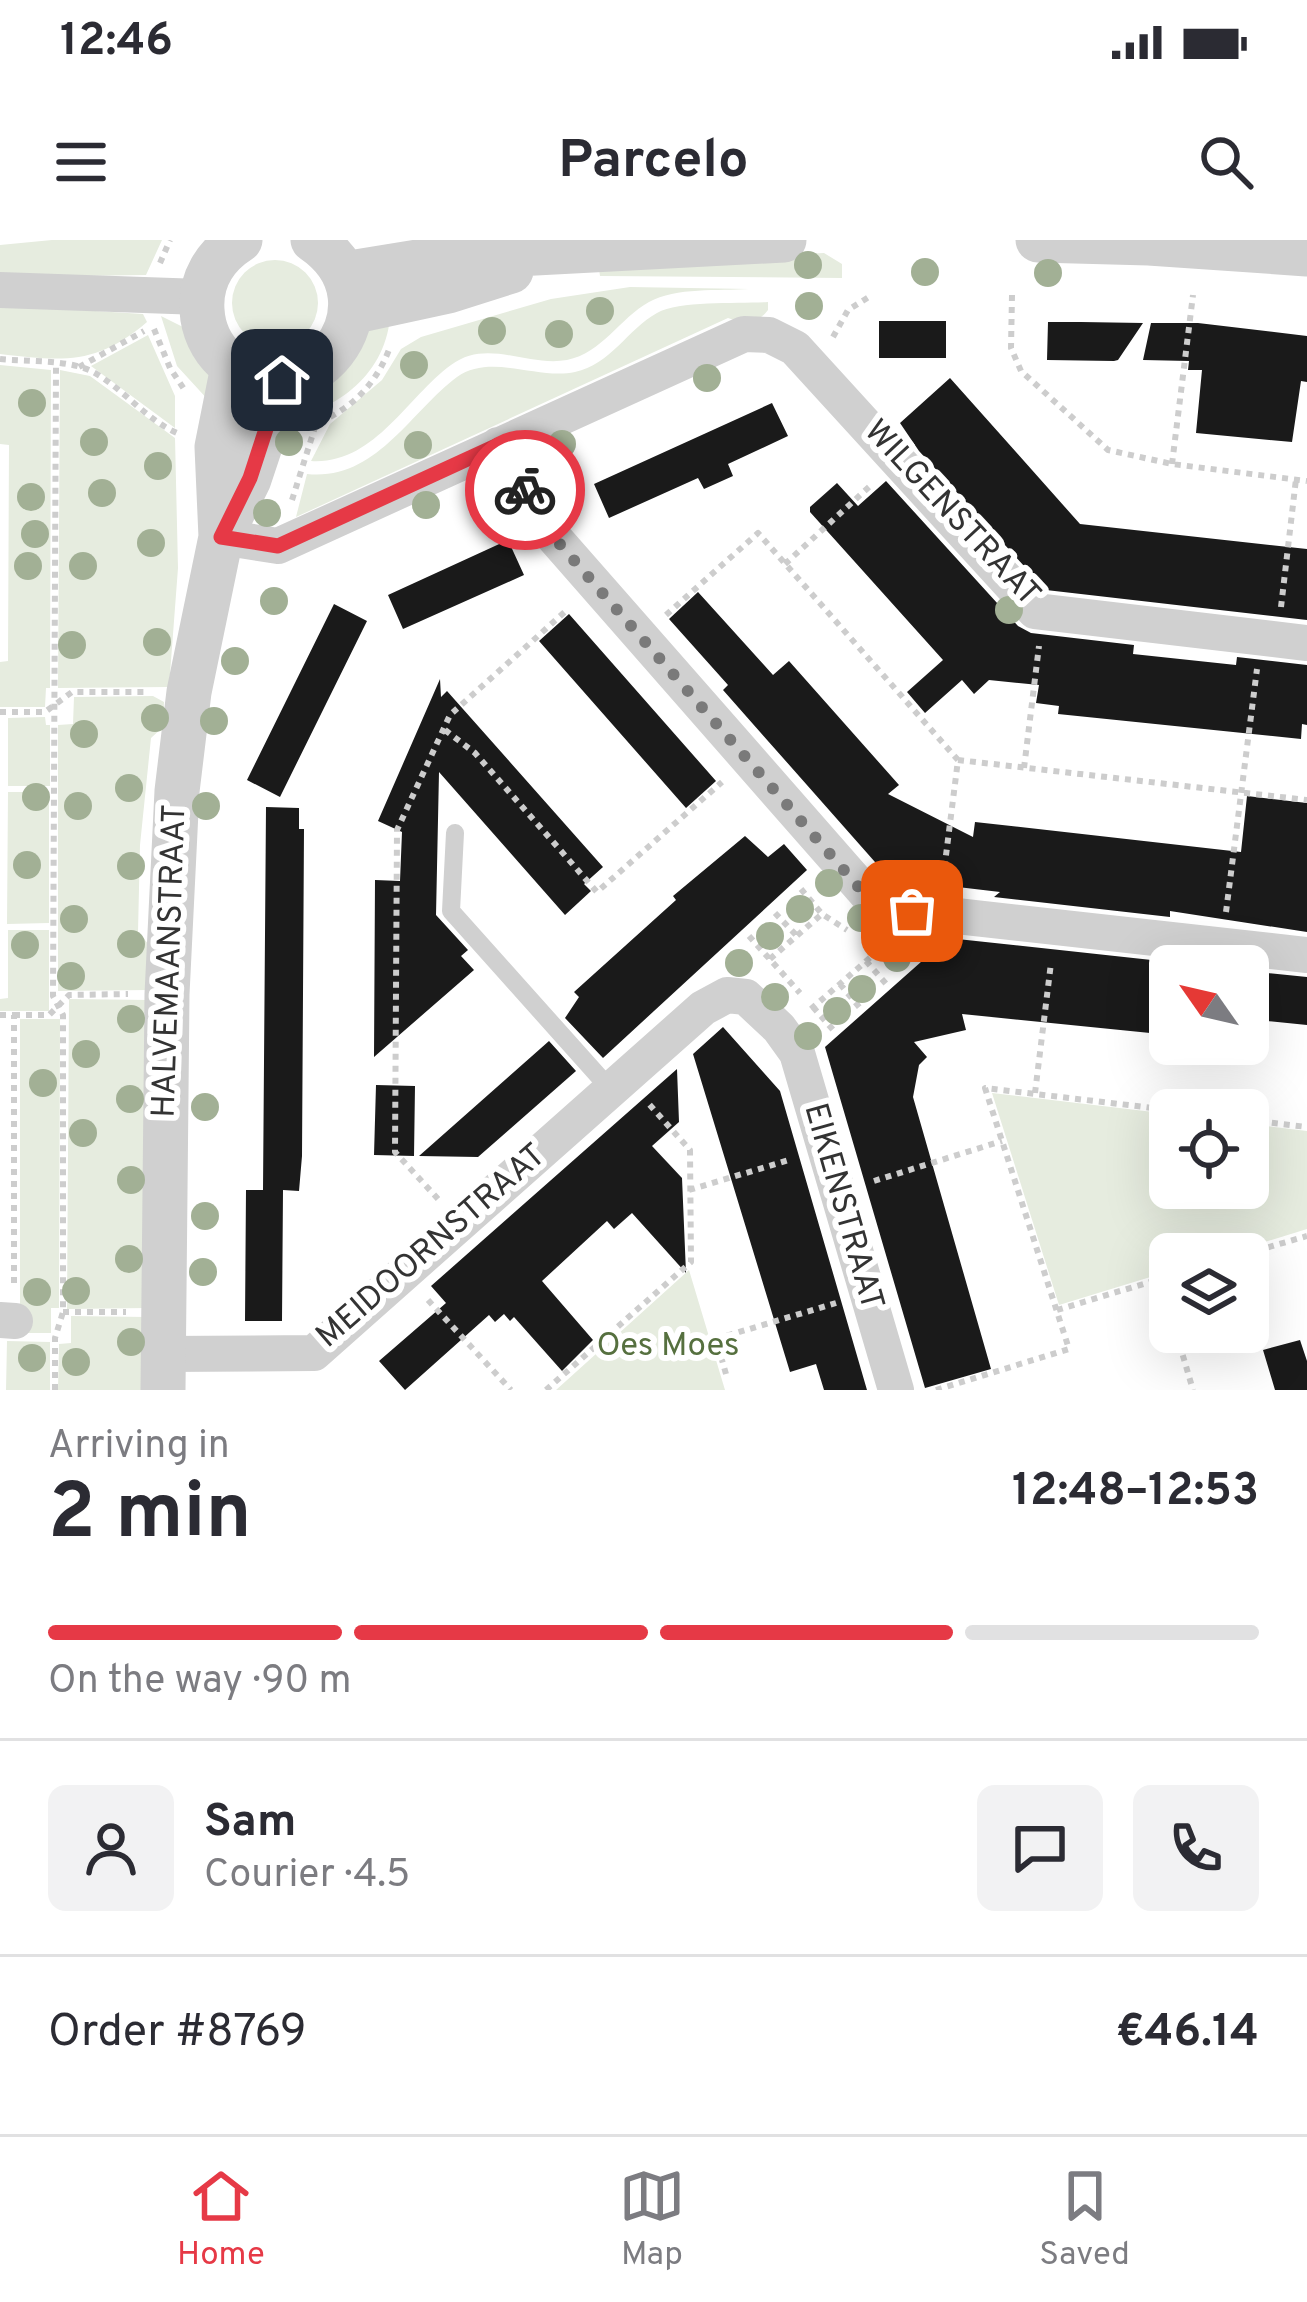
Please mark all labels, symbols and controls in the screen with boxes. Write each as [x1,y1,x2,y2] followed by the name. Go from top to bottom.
[60,14,173,71] text: 12:46
[558,128,749,197] text: Parcelo
[48,129,114,195] icon: menu
[1193,129,1259,195] icon: search
[231,329,333,431] pin
[249,347,315,413] icon: home
[854,412,1048,616] street label: WILGENSTRAAT
[465,430,585,550] courier
[492,457,558,523] icon: bike
[145,804,197,1118] street label: HALVEMAANSTRAAT
[861,860,963,962] pin
[879,878,945,944] icon: bag
[1149,945,1269,1065] north arrow
[1149,945,1269,1353] map controls
[1149,1089,1269,1209] button: locate
[792,1099,892,1315] street label: EIKENSTRAAT
[308,1136,556,1358] street label: MEIDOORNSTRAAT
[1149,1233,1269,1353] button: layers
[597,1326,739,1368] park label: Oes Moes
[48,1423,230,1472] text: Arriving in
[1012,1464,1259,1521] text: 12:48–12:53
[48,1467,252,1566] text: 2 min
[48,1658,352,1707] text: On the way · 90 m
[48,1785,174,1911] button: person
[977,1785,1103,1911] button: chat
[1133,1785,1259,1911] button: phone
[204,1795,296,1852] text: Sam
[204,1852,410,1901] text: Courier · 4.5
[48,2005,307,2062] text: Order #8769
[1116,2005,1259,2062] text: €46.14
[177,2163,265,2277] tab: Home
[619,2163,685,2277] tab: Map
[1039,2163,1130,2277] tab: Saved

